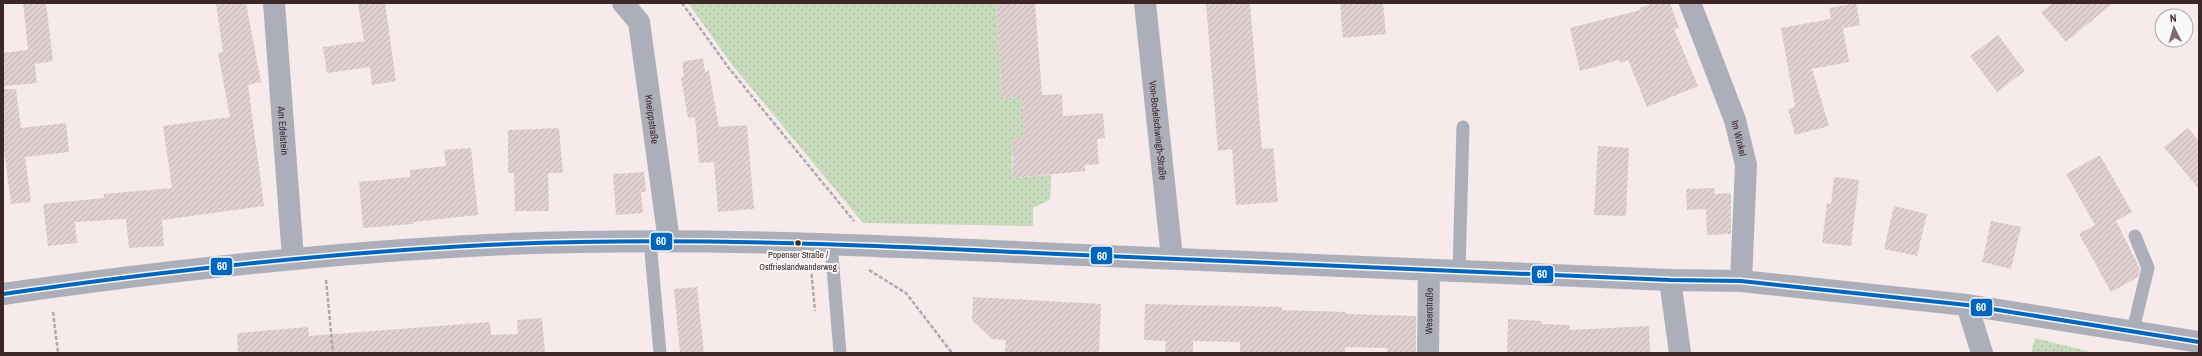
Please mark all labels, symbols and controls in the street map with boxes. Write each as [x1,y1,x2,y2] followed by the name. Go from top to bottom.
[2154,8,2194,48] north arrow
[2169,11,2177,25] text: N
[1146,80,1170,181] street label: Von-Bodelschwingh-Straße
[642,94,662,145] street label: Kneippstraße
[275,105,291,156] street label: Am Edelstein
[1728,119,1750,158] street label: Im Winkel
[650,232,673,251] line badge: 60
[656,234,666,248] text: 60
[793,238,803,248] marker: Popenser Straße / Ostfrieslandwanderweg
[1090,246,1113,265] line badge: 60
[759,249,838,273] place label: Popenser Straße / Ostfrieslandwanderweg
[1097,249,1107,263] text: 60
[210,257,233,276] line badge: 60
[217,259,227,273] text: 60
[1531,265,1554,284] line badge: 60
[1537,267,1547,281] text: 60
[1422,287,1436,335] street label: Weserstraße
[1970,298,1993,317] line badge: 60
[1976,300,1986,314] text: 60

